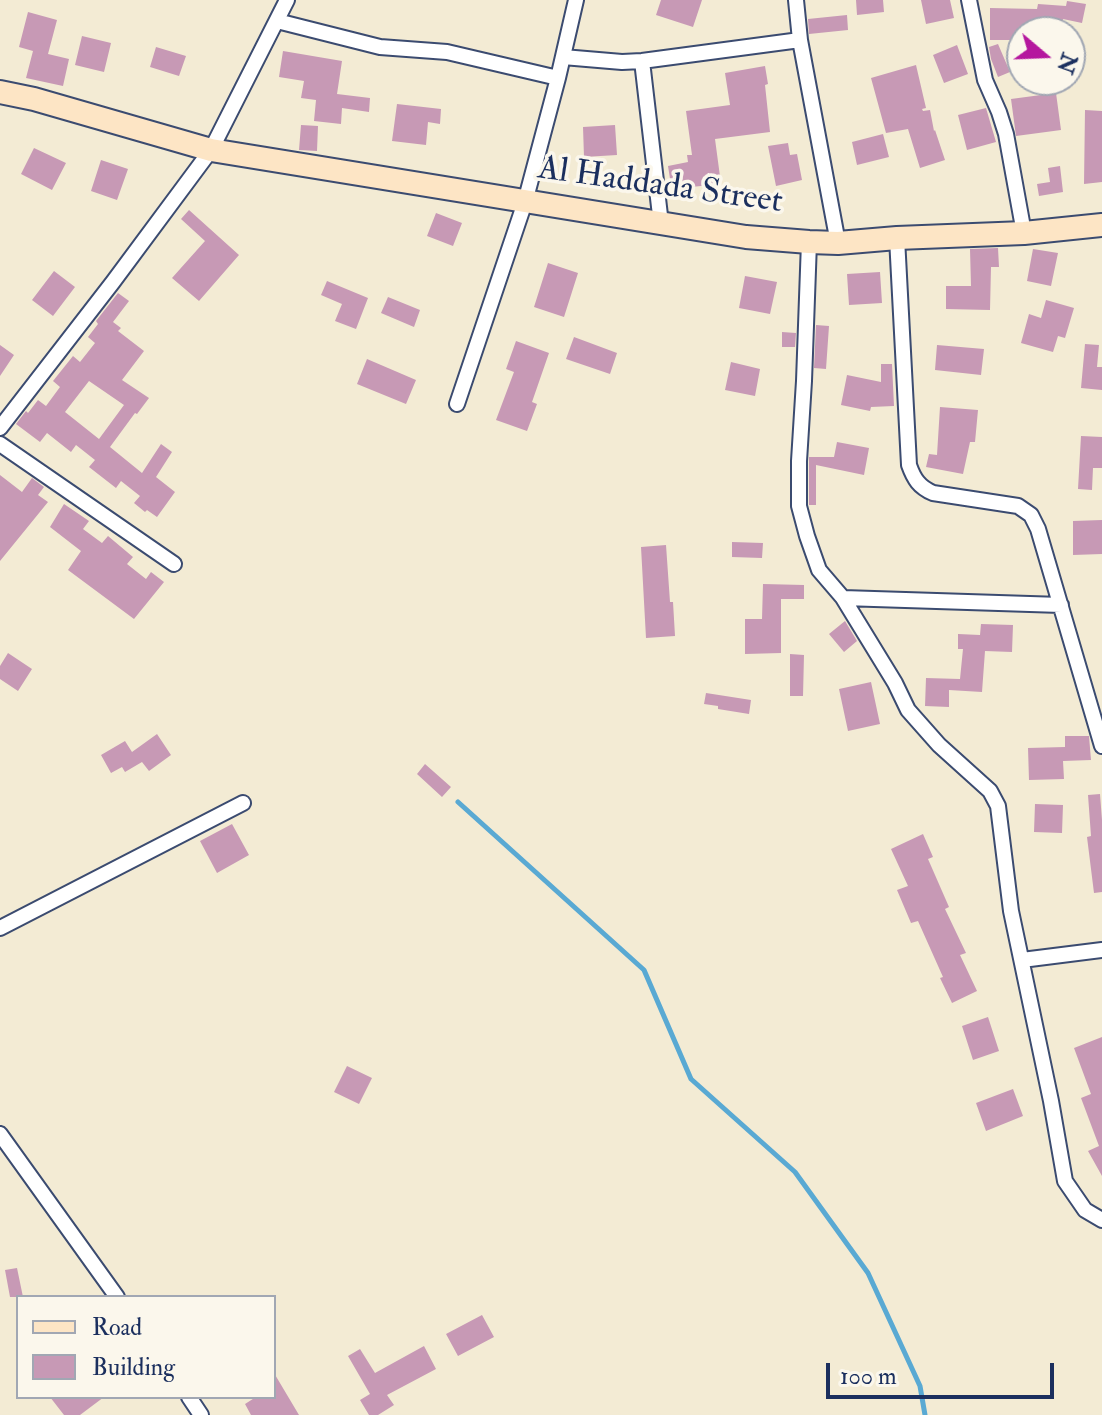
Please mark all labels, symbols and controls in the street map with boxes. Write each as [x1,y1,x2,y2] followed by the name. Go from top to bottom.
[1006,16,1086,96] north arrow
[1050,49,1083,77] text: N
[535,150,785,224] street label: Al Haddada Street
[16,1295,276,1399] legend
[92,1312,142,1343] text: Road
[830,1347,1058,1397] scale bar
[92,1352,175,1383] text: Building
[840,1361,897,1392] text: 100 m

